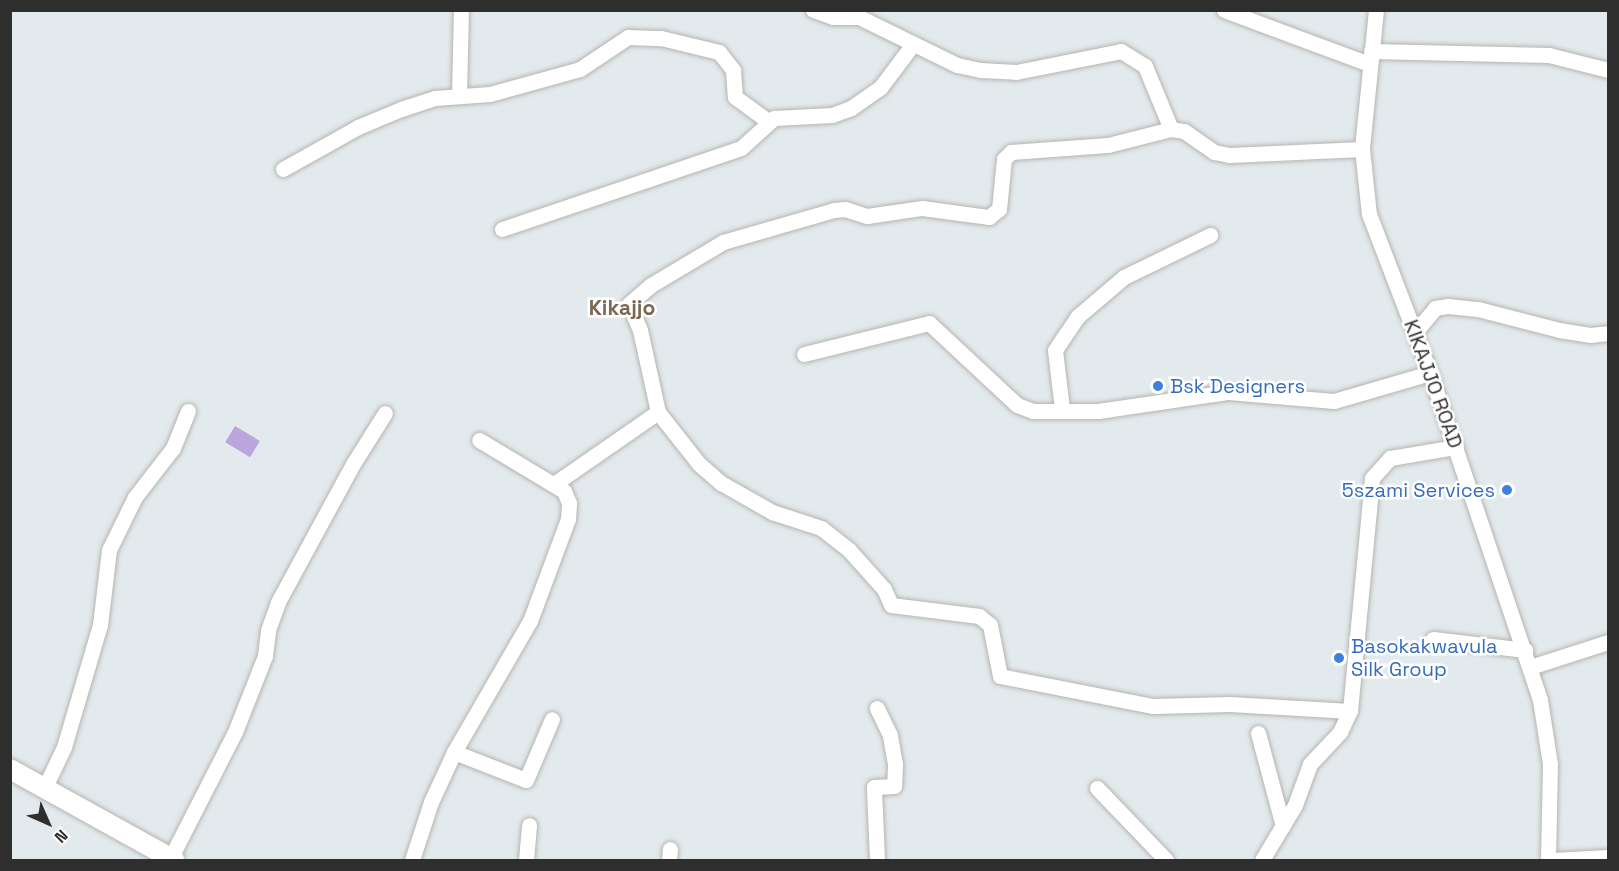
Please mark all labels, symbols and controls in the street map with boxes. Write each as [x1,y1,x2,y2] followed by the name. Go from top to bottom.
[589,295,655,321] district label: Kikajjo
[1399,316,1467,452] street label: KIKAJJO ROAD
[1170,374,1305,398] place label: Bsk Designers
[1151,379,1165,393] marker: Bsk Designers
[1342,478,1495,502] place label: 5szami Services
[1500,483,1514,497] marker: 5szami Services
[1351,634,1498,681] place label: Basokakwavula Silk Group
[1332,651,1346,665] marker: Basokakwavula Silk Group
[18,793,78,853] north arrow
[50,825,72,847] text: N

